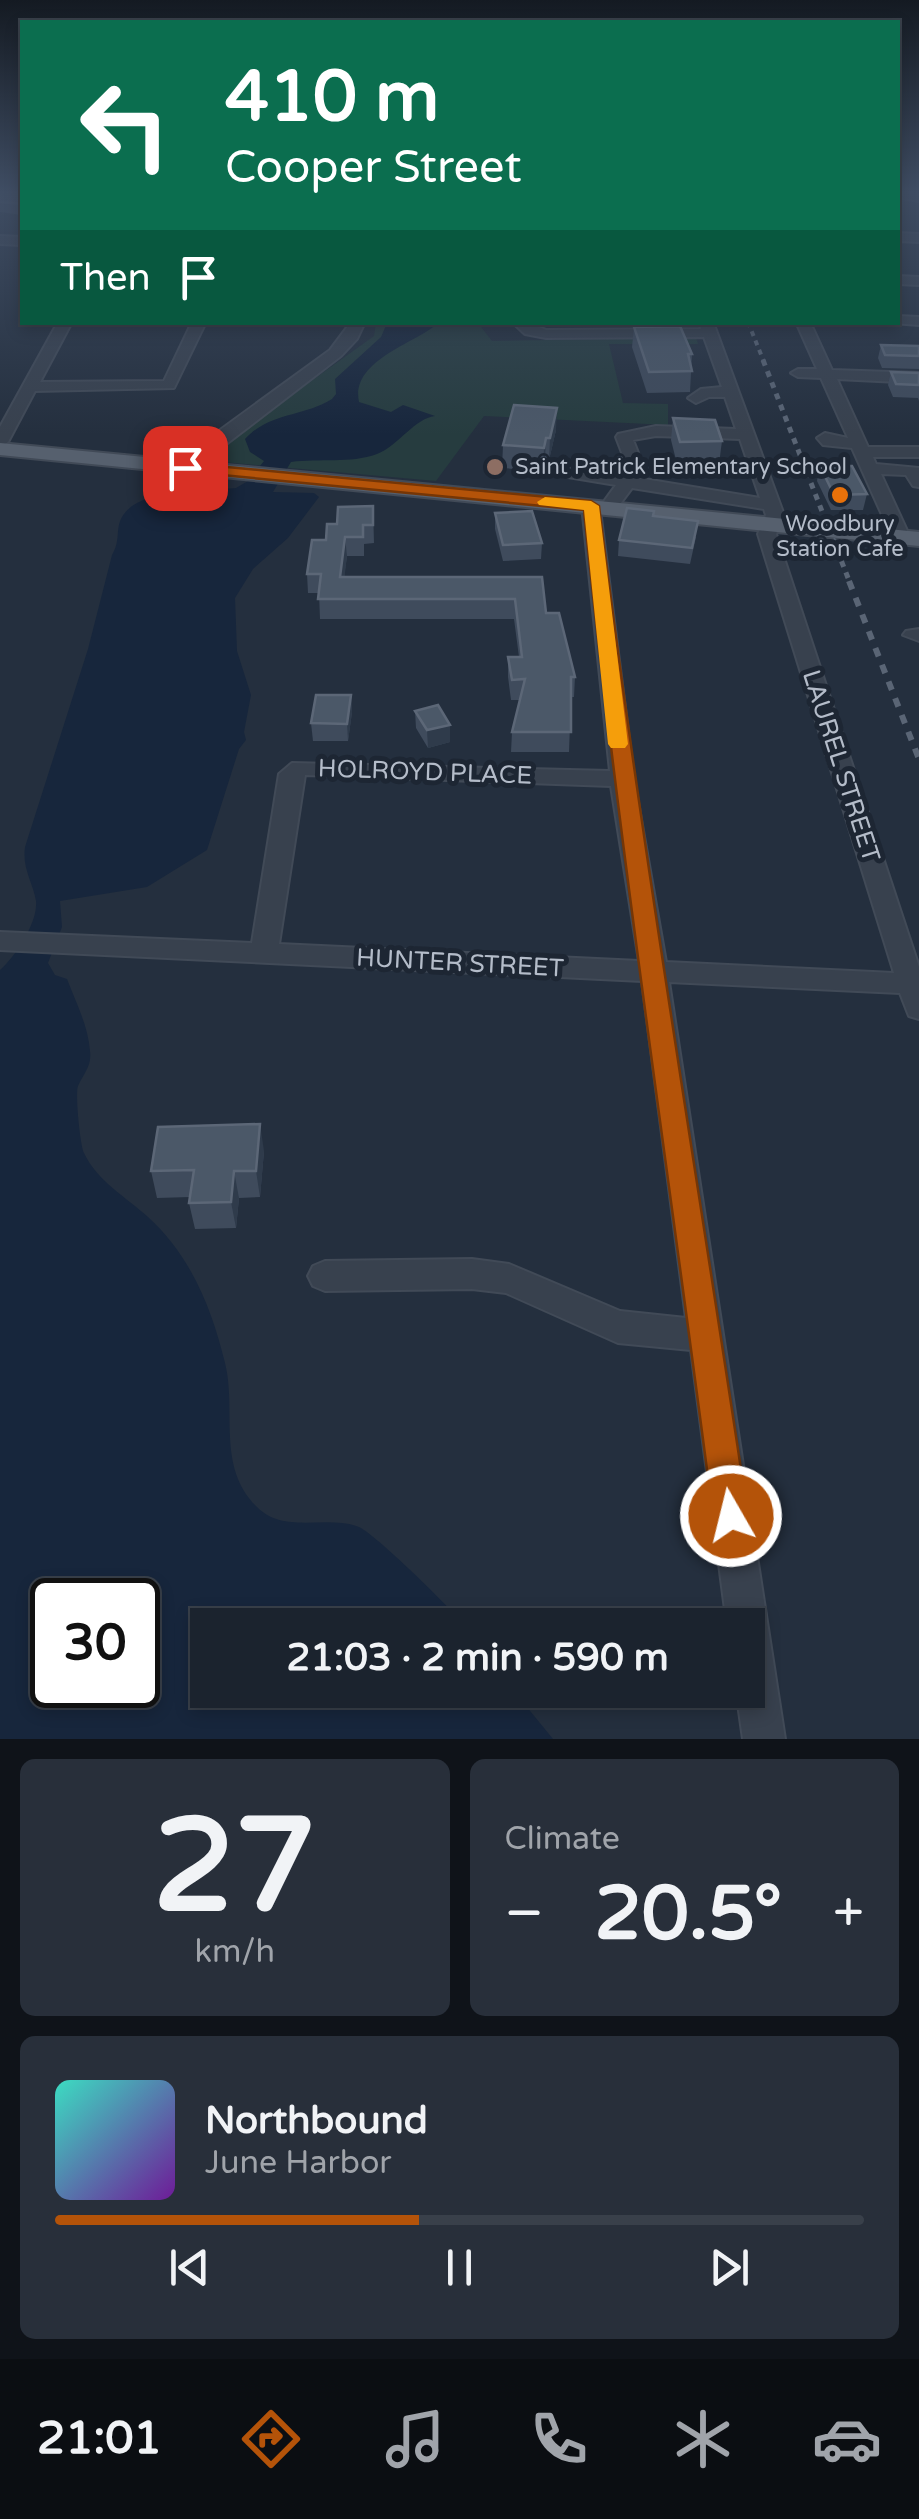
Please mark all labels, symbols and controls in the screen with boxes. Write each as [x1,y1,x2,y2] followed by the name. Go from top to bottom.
[225,56,439,140] text: 410 m
[60,60,190,190] icon: left
[225,141,522,195] text: Cooper Street
[171,250,226,305] icon: arrive
[60,255,151,301] text: Then
[143,426,228,511] pin
[158,441,213,496] icon: arrive
[515,454,847,480] place label: Saint Patrick Elementary School
[484,456,506,478] marker: Saint Patrick Elementary School
[829,484,851,506] marker: Woodbury Station Cafe
[776,511,904,562] place label: Woodbury Station Cafe
[796,666,886,866] street label: LAUREL STREET
[317,753,533,791] street label: HOLROYD PLACE
[355,943,565,983] street label: HUNTER STREET
[679,1464,783,1568] position arrow
[30,1578,160,1708] speed limit sign: 30
[286,1635,669,1681] text: 21:03 · 2 min · 590 m
[153,1790,316,1946] text: 27
[505,1820,620,1858] text: Climate
[595,1869,782,1959] text: 20.5°
[505,1881,544,1947] text: −
[833,1881,864,1947] text: +
[195,1933,275,1971] text: km/h
[205,2098,428,2144] text: Northbound
[205,2144,392,2182] text: June Harbor
[162,2240,217,2295] icon: previous
[432,2240,487,2295] icon: pause
[702,2240,757,2295] icon: next
[236,2404,306,2474] icon: directions
[380,2404,450,2474] icon: music
[524,2404,594,2474] icon: phone
[668,2404,738,2474] icon: climate
[812,2404,882,2474] icon: car
[37,2412,162,2466] text: 21:01

